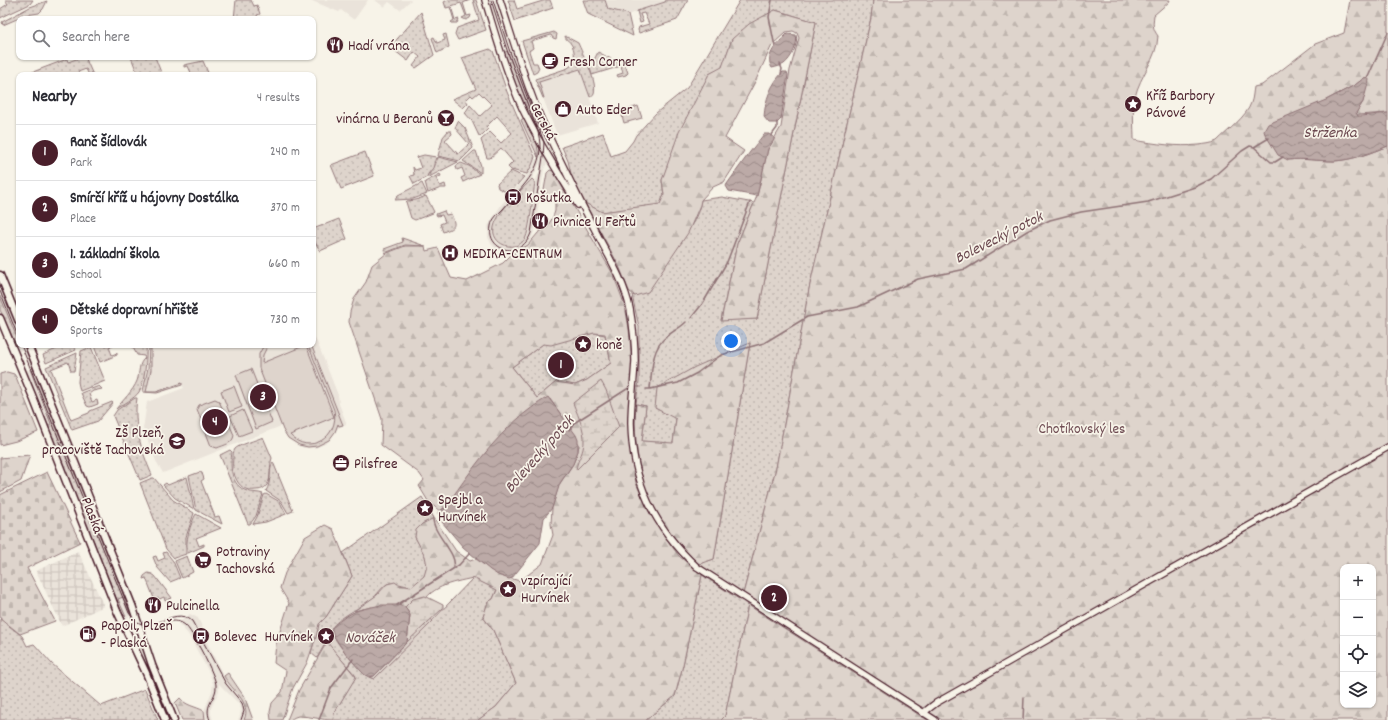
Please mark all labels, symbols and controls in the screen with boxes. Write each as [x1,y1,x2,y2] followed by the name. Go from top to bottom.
[16,16,316,60] search box
[30,27,52,49] icon: search
[62,27,130,49] text: Search here
[325,35,345,55] restaurant icon: Hadí vrána
[348,36,410,58] place label: Hadí vrána
[540,51,560,71] cafe icon: Fresh Corner
[563,52,638,74] place label: Fresh Corner
[32,86,76,110] text: Nearby
[1146,86,1215,125] place label: Kříž Barbory Pávové
[257,89,300,108] text: 4 results
[1123,94,1143,114] place icon: Kříž Barbory Pávové
[523,99,562,145] street label: Gerská
[553,99,573,119] shop icon: Auto Eder
[576,100,633,122] place label: Auto Eder
[436,108,456,128] bar icon: vinárna U Beranů
[336,109,433,131] place label: vinárna U Beranů
[1304,122,1358,145] water label: Strženka
[70,132,147,154] text: Ranč Šídlovák
[44,143,46,162] text: 1
[270,143,300,162] text: 240 m
[70,154,92,173] text: Park
[503,187,523,207] bus stop icon: Košutka
[70,188,239,210] text: Smírčí kříž u hájovny Dostálka
[526,188,572,210] place label: Košutka
[42,199,48,218] text: 2
[270,199,300,218] text: 370 m
[951,205,1049,270] water label: Bolevecký potok
[70,210,96,229] text: Place
[530,211,550,231] restaurant icon: Pivnice U Feřtů
[553,212,636,234] place label: Pivnice U Feřtů
[440,243,460,263] hospital icon: MEDIKA-CENTRUM
[70,244,159,266] text: 1. základní škola
[463,244,562,266] place label: MEDIKA-CENTRUM
[42,255,48,274] text: 3
[268,255,300,274] text: 660 m
[70,266,102,285] text: School
[70,300,198,322] text: Dětské dopravní hřiště
[42,311,48,330] text: 4
[270,311,300,330] text: 730 m
[70,322,103,341] text: Sports
[721,331,741,351] your location
[573,334,593,354] place icon: koně
[596,335,622,357] place label: koně
[548,350,574,380] pin: 1
[250,382,276,412] pin: 3
[202,407,228,437] pin: 4
[500,410,581,499] water label: Bolevecký potok
[1039,419,1125,441] park label: Chotíkovský les
[42,423,165,462] place label: ZŠ Plzeň, pracoviště Tachovská
[167,431,187,451] school or university icon: ZŠ Plzeň, pracoviště Tachovská
[331,453,351,473] office icon: Pilsfree
[354,454,398,476] place label: Pilsfree
[438,490,486,529] place label: Spejbl a Hurvínek
[74,494,108,538] street label: Plaská
[415,498,435,518] place icon: Spejbl a Hurvínek
[216,542,275,581] place label: Potraviny Tachovská
[193,550,213,570] supermarket icon: Potraviny Tachovská
[1340,564,1376,708] map controls
[1340,564,1376,600] button: +
[521,571,572,610] place label: vzpírající Hurvínek
[498,579,518,599] place icon: vzpírající Hurvínek
[761,583,787,613] pin: 2
[143,595,163,615] restaurant icon: Pulcinella
[166,596,220,618] place label: Pulcinella
[1340,600,1376,636] button: −
[101,616,173,655] place label: PapOil, Plzeň - Plaská
[78,624,98,644] fuel station icon: PapOil, Plzeň - Plaská
[191,626,211,646] bus stop icon: Bolevec
[316,626,336,646] place icon: Hurvínek
[214,627,257,649] place label: Bolevec
[265,627,313,649] place label: Hurvínek
[345,627,396,650] water label: Nováček
[1340,636,1376,672] button: locate
[1340,672,1376,708] button: layers

